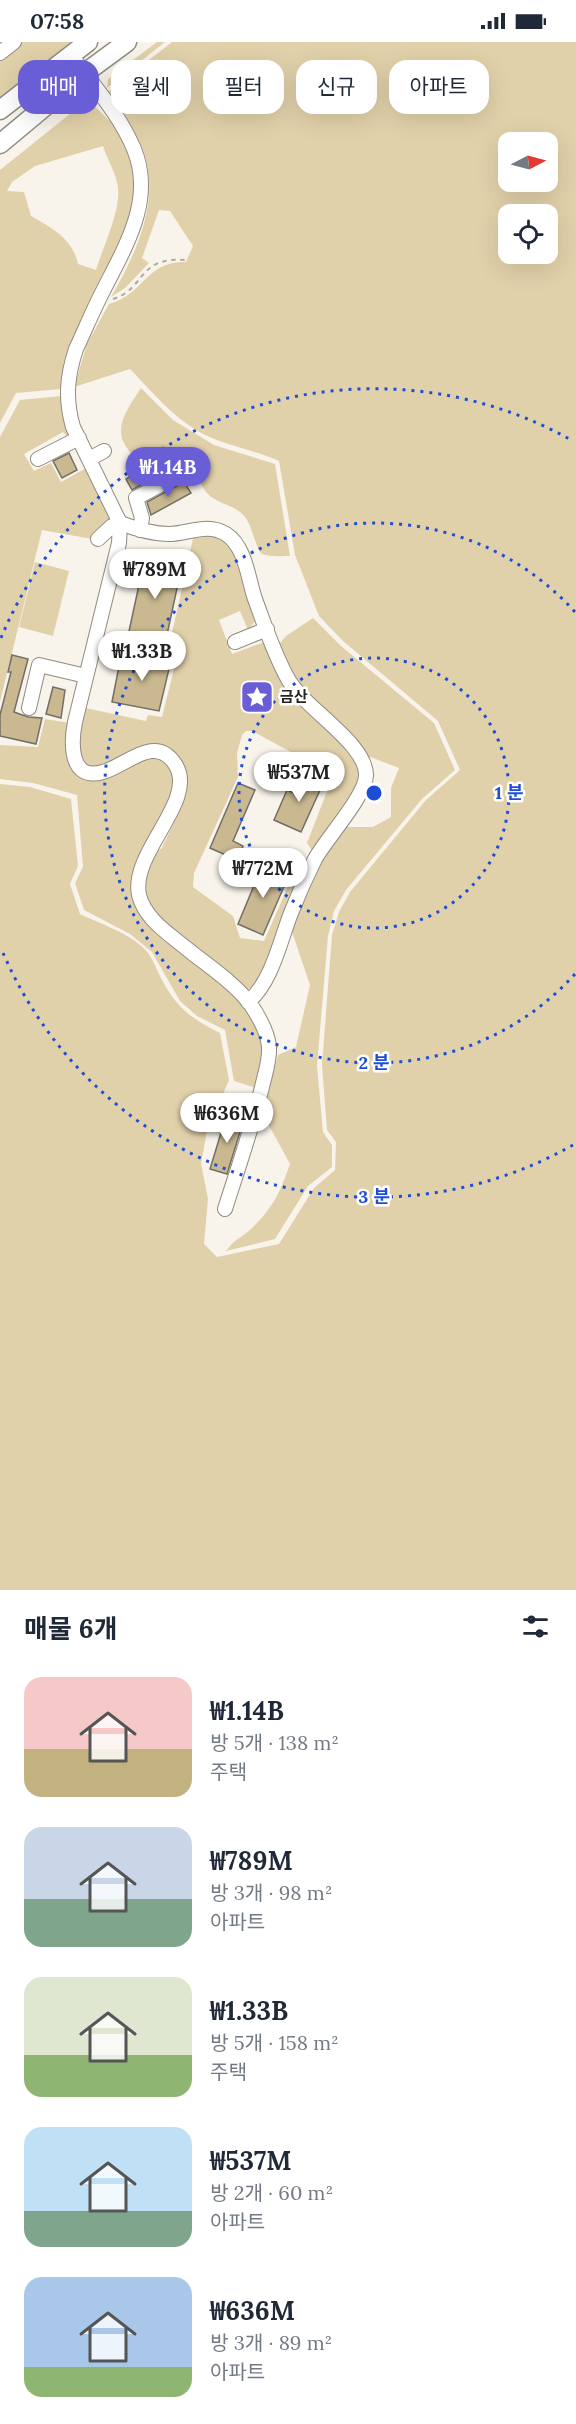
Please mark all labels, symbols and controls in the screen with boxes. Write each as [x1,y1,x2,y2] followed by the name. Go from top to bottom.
[30,7,84,35] text: 07:58
[18,60,99,114] chip: 매매
[111,60,191,114] chip: 월세
[203,60,284,114] chip: 필터
[296,60,377,114] chip: 신규
[389,60,489,114] chip: 아파트
[498,132,558,192] north arrow
[498,132,558,264] map controls
[498,204,558,264] button: locate
[119,447,217,498] pin: ₩1.14B
[140,454,196,479] text: ₩1.14B
[113,549,197,600] pin: ₩789M
[123,556,187,581] text: ₩789M
[93,631,191,682] pin: ₩1.33B
[112,638,172,663] text: ₩1.33B
[239,679,275,715] place icon: 금산
[280,687,308,706] place label: 금산
[257,752,341,803] pin: ₩537M
[268,759,330,784] text: ₩537M
[495,781,524,804] text: 1 분
[364,783,384,803] centre of rings
[221,848,305,899] pin: ₩772M
[233,855,293,880] text: ₩772M
[359,1051,390,1074] text: 2 분
[185,1093,269,1144] pin: ₩636M
[194,1100,260,1125] text: ₩636M
[358,1185,390,1208] text: 3 분
[519,1610,552,1643] icon: filters
[24,1612,118,1645] text: 매물 6개
[210,1694,284,1727] text: ₩1.14B
[72,1701,144,1773] icon: home
[210,1730,339,1755] text: 방 5개 · 138 m²
[210,1759,247,1784] text: 주택
[210,1844,293,1877] text: ₩789M
[72,1851,144,1923] icon: home
[210,1880,332,1905] text: 방 3개 · 98 m²
[210,1909,265,1934] text: 아파트
[210,1994,288,2027] text: ₩1.33B
[72,2001,144,2073] icon: home
[210,2030,339,2055] text: 방 5개 · 158 m²
[210,2059,247,2084] text: 주택
[210,2144,291,2177] text: ₩537M
[72,2151,144,2223] icon: home
[210,2180,333,2205] text: 방 2개 · 60 m²
[210,2209,265,2234] text: 아파트
[210,2294,295,2327] text: ₩636M
[72,2301,144,2373] icon: home
[210,2330,332,2355] text: 방 3개 · 89 m²
[210,2359,265,2384] text: 아파트

